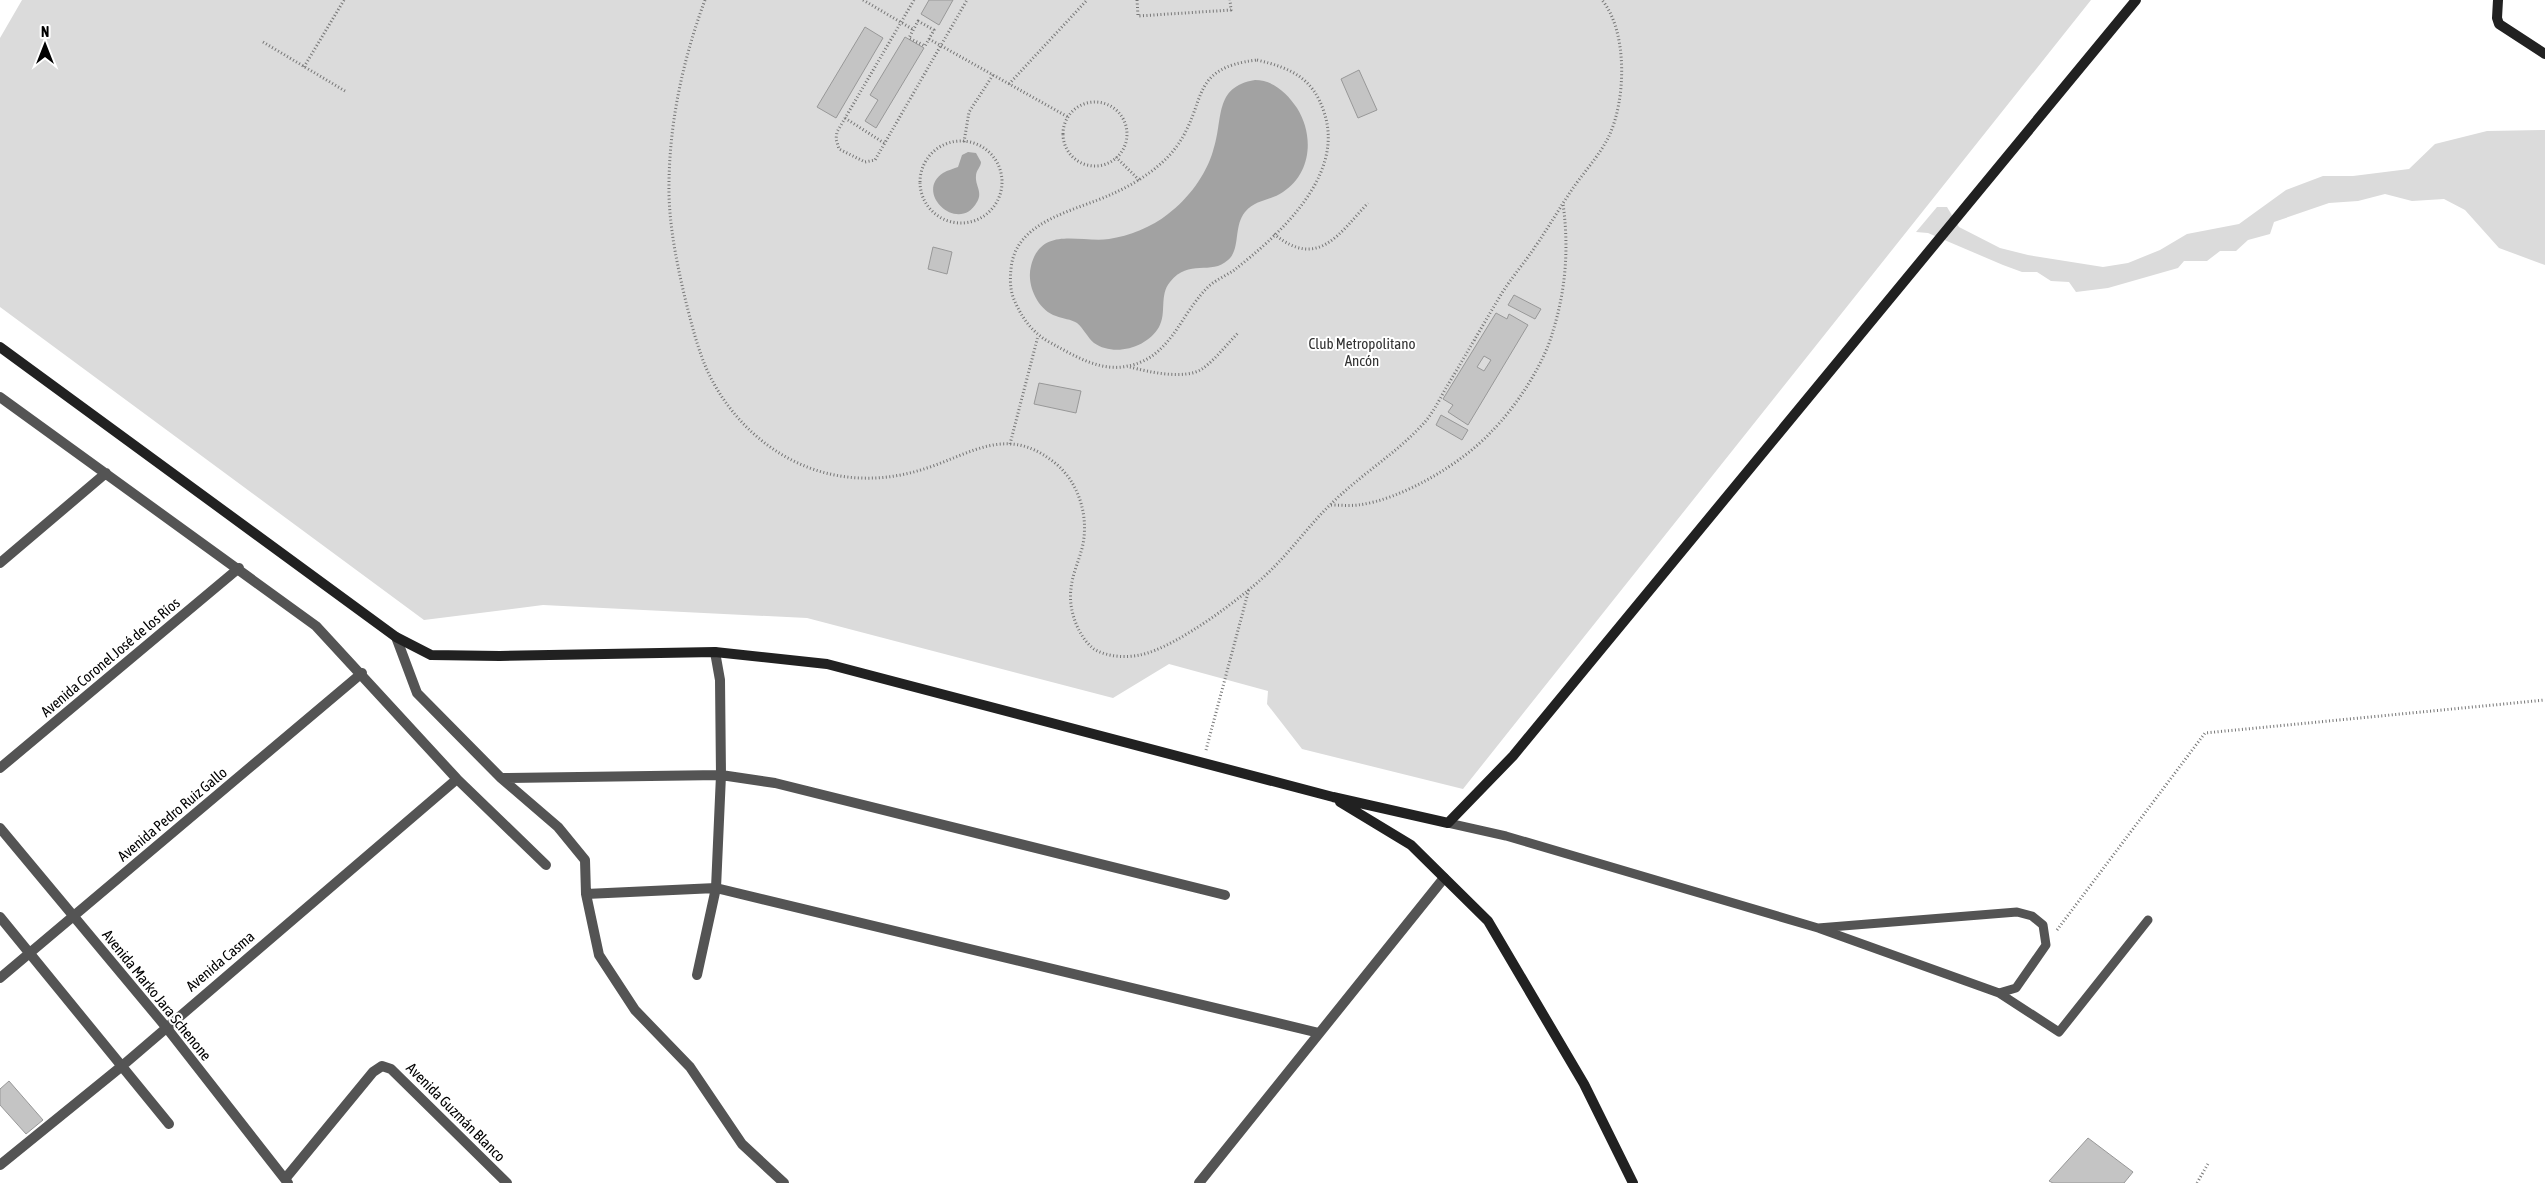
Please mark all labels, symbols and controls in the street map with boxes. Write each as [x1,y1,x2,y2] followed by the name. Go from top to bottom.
[20,20,70,70] north arrow
[41,24,49,40] text: N
[1309,335,1416,369] park label: Club Metropolitano Ancón
[37,594,183,720] street label: Avenida Coronel José de los Ríos
[114,763,230,865] street label: Avenida Pedro Ruiz Gallo
[99,926,215,1064] street label: Avenida Marko Jara Schenone
[182,928,258,994] street label: Avenida Casma
[403,1059,509,1165] street label: Avenida Guzmán Blanco

